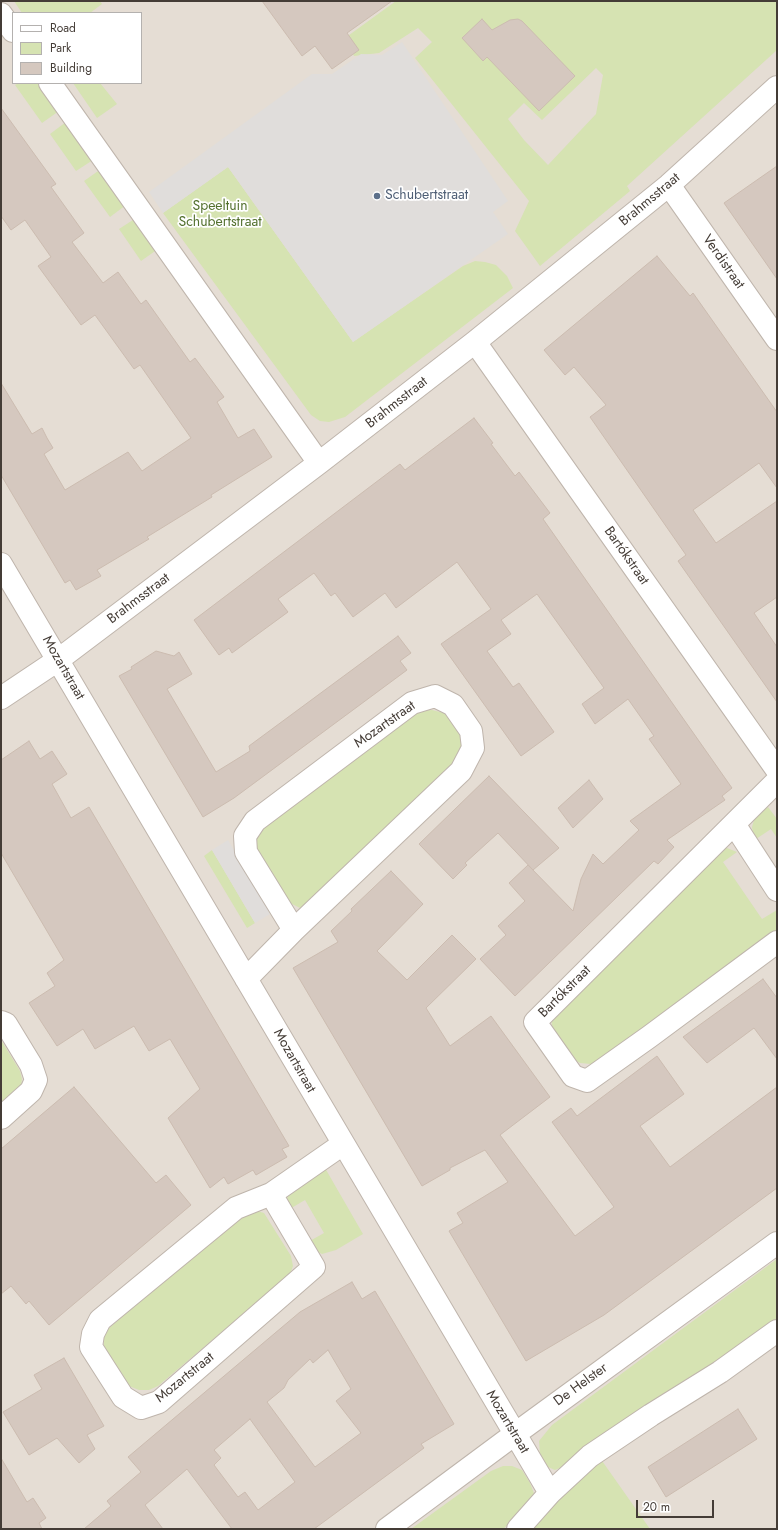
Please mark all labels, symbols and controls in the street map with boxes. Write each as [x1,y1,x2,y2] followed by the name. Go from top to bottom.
[12,12,142,84] legend
[50,19,76,37] text: Road
[50,39,71,57] text: Park
[50,59,92,77] text: Building
[616,170,684,230] street label: Brahmsstraat
[385,188,468,204] place label: Schubertstraat
[372,191,382,201] marker: Schubertstraat
[178,199,262,232] park label: Speeltuin Schubertstraat
[698,232,748,292] street label: Verdistraat
[363,374,431,432] street label: Brahmsstraat
[600,524,652,588] street label: Bartókstraat
[104,570,174,628] street label: Brahmsstraat
[38,633,88,703] street label: Mozartstraat
[351,698,419,752] street label: Mozartstraat
[535,962,595,1022] street label: Bartókstraat
[269,1026,319,1096] street label: Mozartstraat
[152,1349,218,1407] street label: Mozartstraat
[551,1360,611,1410] street label: De Helster
[482,1387,532,1457] street label: Mozartstraat
[638,1492,716,1518] scale bar
[643,1498,670,1516] text: 20 m

